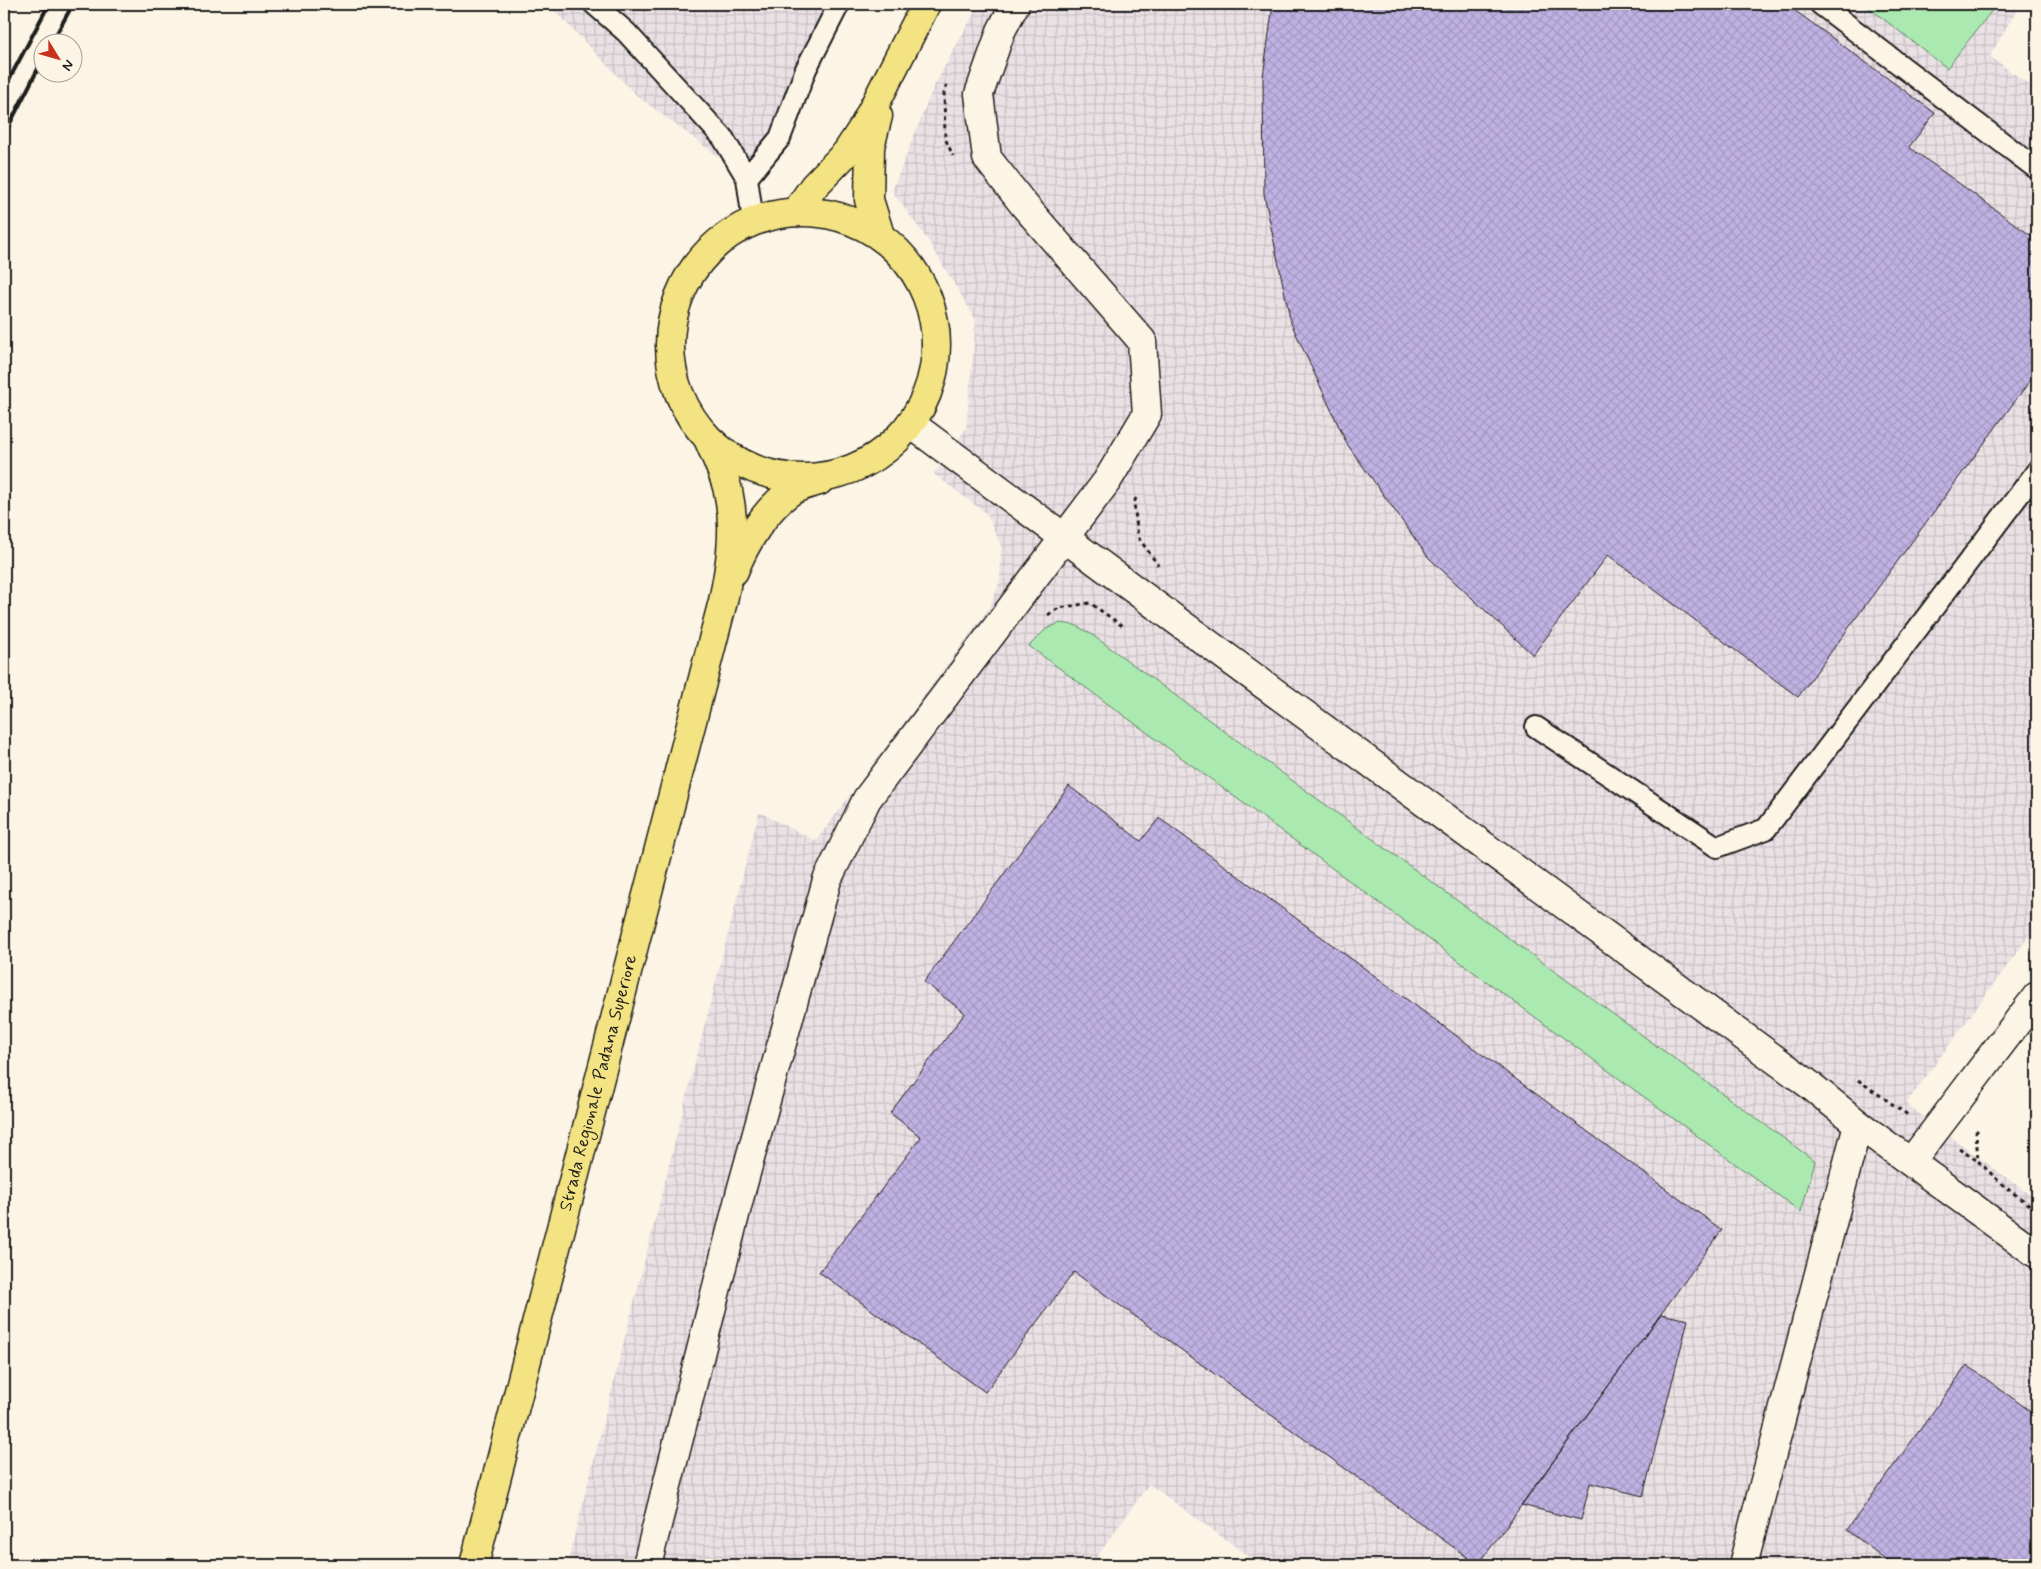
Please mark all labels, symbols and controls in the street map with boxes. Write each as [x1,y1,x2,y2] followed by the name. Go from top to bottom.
[32,32,82,82] north arrow
[58,56,78,74] text: N
[554,952,643,1214] street label: Strada Regionale Padana Superiore

